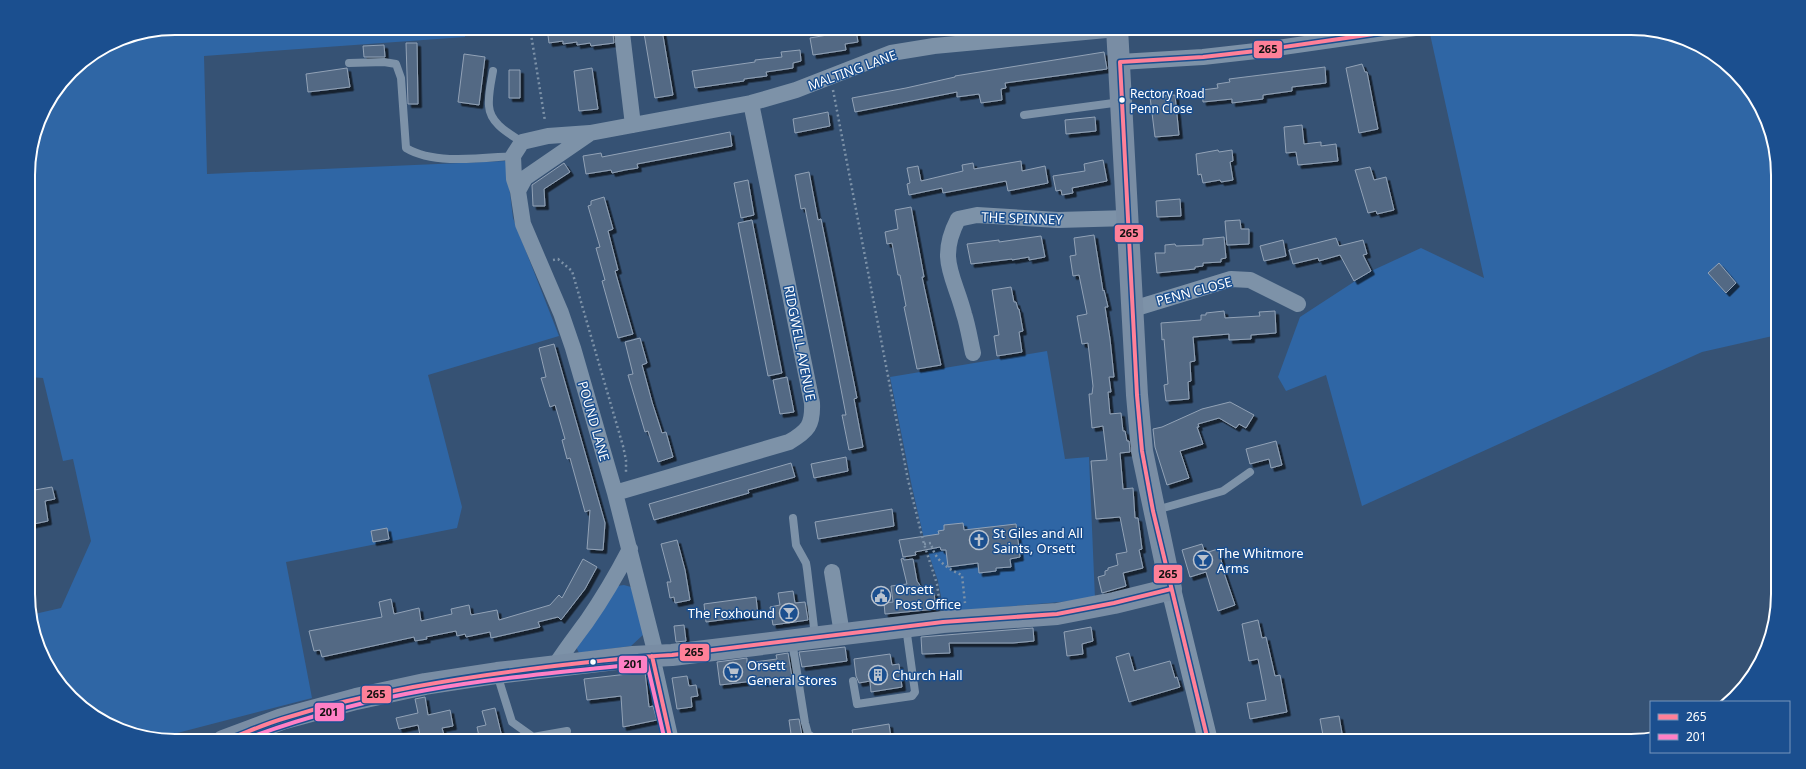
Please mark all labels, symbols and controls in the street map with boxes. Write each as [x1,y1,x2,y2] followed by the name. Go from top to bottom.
[1253,40,1283,59] line badge: 265
[1259,41,1277,56] text: 265
[805,46,899,94] street label: MALTING LANE
[1130,85,1205,117] place label: Rectory Road Penn Close
[1117,95,1127,105] marker: Rectory Road Penn Close
[981,208,1064,228] street label: THE SPINNEY
[1114,224,1144,243] line badge: 265
[1120,225,1138,240] text: 265
[1154,272,1234,310] street label: PENN CLOSE
[780,284,820,402] street label: RIDGWELL AVENUE
[574,379,614,463] street label: POUND LANE
[993,524,1083,557] place label: St Giles and All Saints, Orsett
[968,529,990,551] church icon: St Giles and All Saints, Orsett
[1217,544,1304,577] place label: The Whitmore Arms
[1192,549,1214,571] bar icon: The Whitmore Arms
[1153,564,1183,584] line badge: 265
[1159,566,1177,581] text: 265
[895,580,961,613] place label: Orsett Post Office
[870,585,892,607] public building icon: Orsett Post Office
[778,602,800,624] bar icon: The Foxhound
[688,604,775,622] place label: The Foxhound
[679,643,710,662] line badge: 265
[685,644,703,659] text: 265
[618,655,648,674] line badge: 201
[624,656,642,671] text: 201
[747,656,837,689] place label: Orsett General Stores
[588,657,598,667] unlabelled marker
[722,661,744,683] supermarket icon: Orsett General Stores
[867,664,889,686] building icon: Church Hall
[892,666,963,684] place label: Church Hall
[361,685,392,704] line badge: 265
[367,686,385,701] text: 265
[1650,701,1790,753] legend
[314,702,345,722] line badge: 201
[320,704,338,719] text: 201
[1686,708,1707,725] text: 265
[1686,728,1707,745] text: 201

